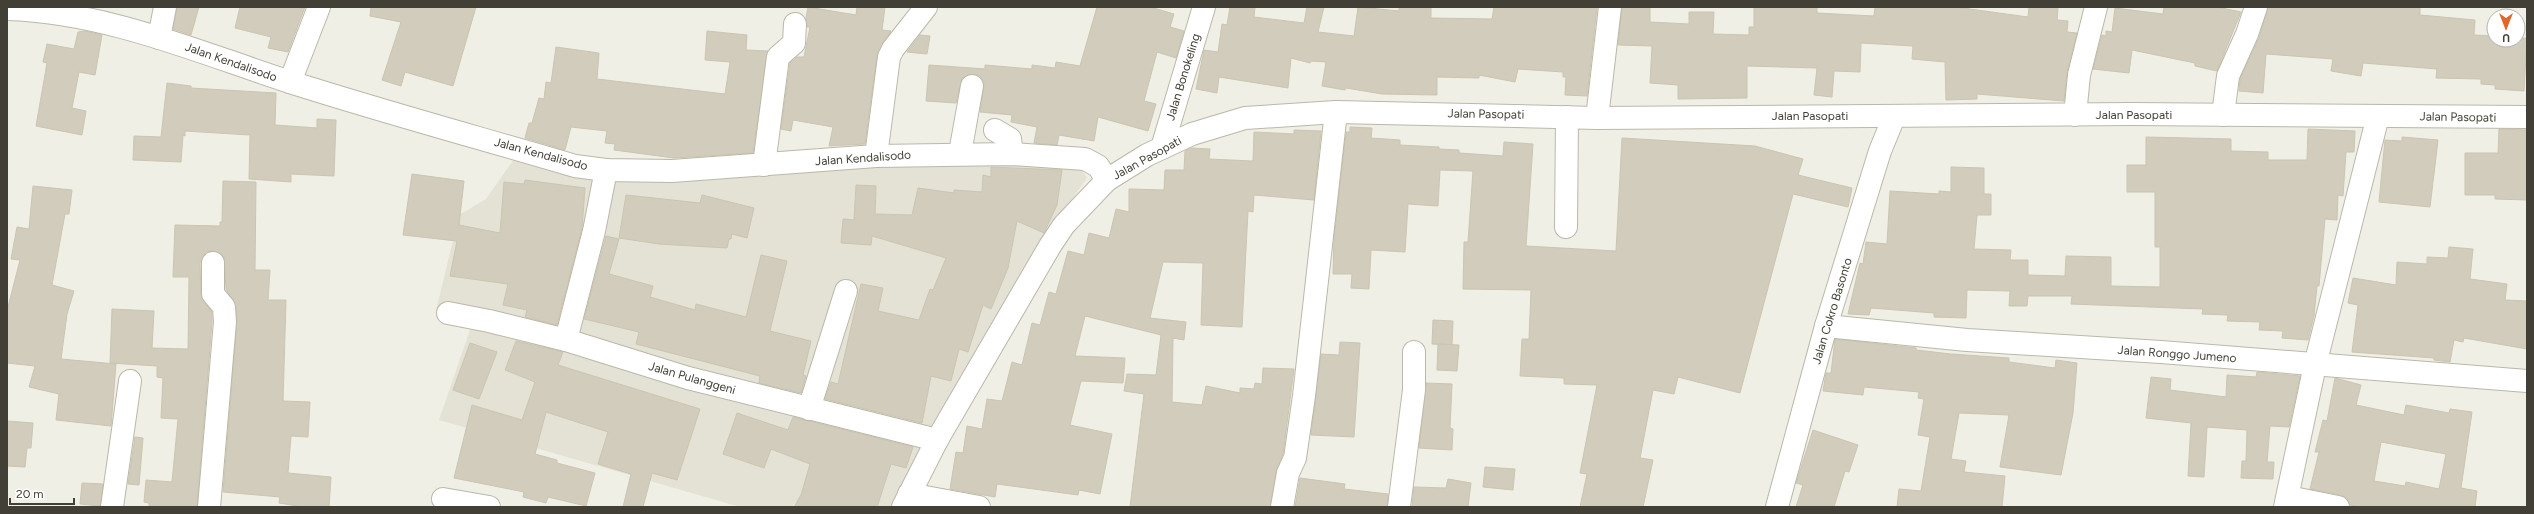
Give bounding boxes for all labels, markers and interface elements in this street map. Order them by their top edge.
north arrow [2486,8,2526,48]
text: U [2502,31,2510,44]
street label: Jalan Bonokeling [1163,32,1203,122]
street label: Jalan Kendalisodo [183,40,279,84]
street label: Jalan Pasopati [1448,106,1524,122]
street label: Jalan Pasopati [2096,108,2172,122]
street label: Jalan Pasopati [1772,109,1848,123]
street label: Jalan Pasopati [2420,109,2496,125]
street label: Jalan Pasopati [1110,133,1184,183]
street label: Jalan Kendalisodo [493,135,589,173]
street label: Jalan Kendalisodo [814,148,912,168]
street label: Jalan Cokro Basonto [1809,256,1855,366]
street label: Jalan Ronggo Jumeno [2117,343,2237,365]
street label: Jalan Pulanggeni [647,359,737,397]
scale bar [10,480,74,506]
text: 20 m [16,487,44,501]

